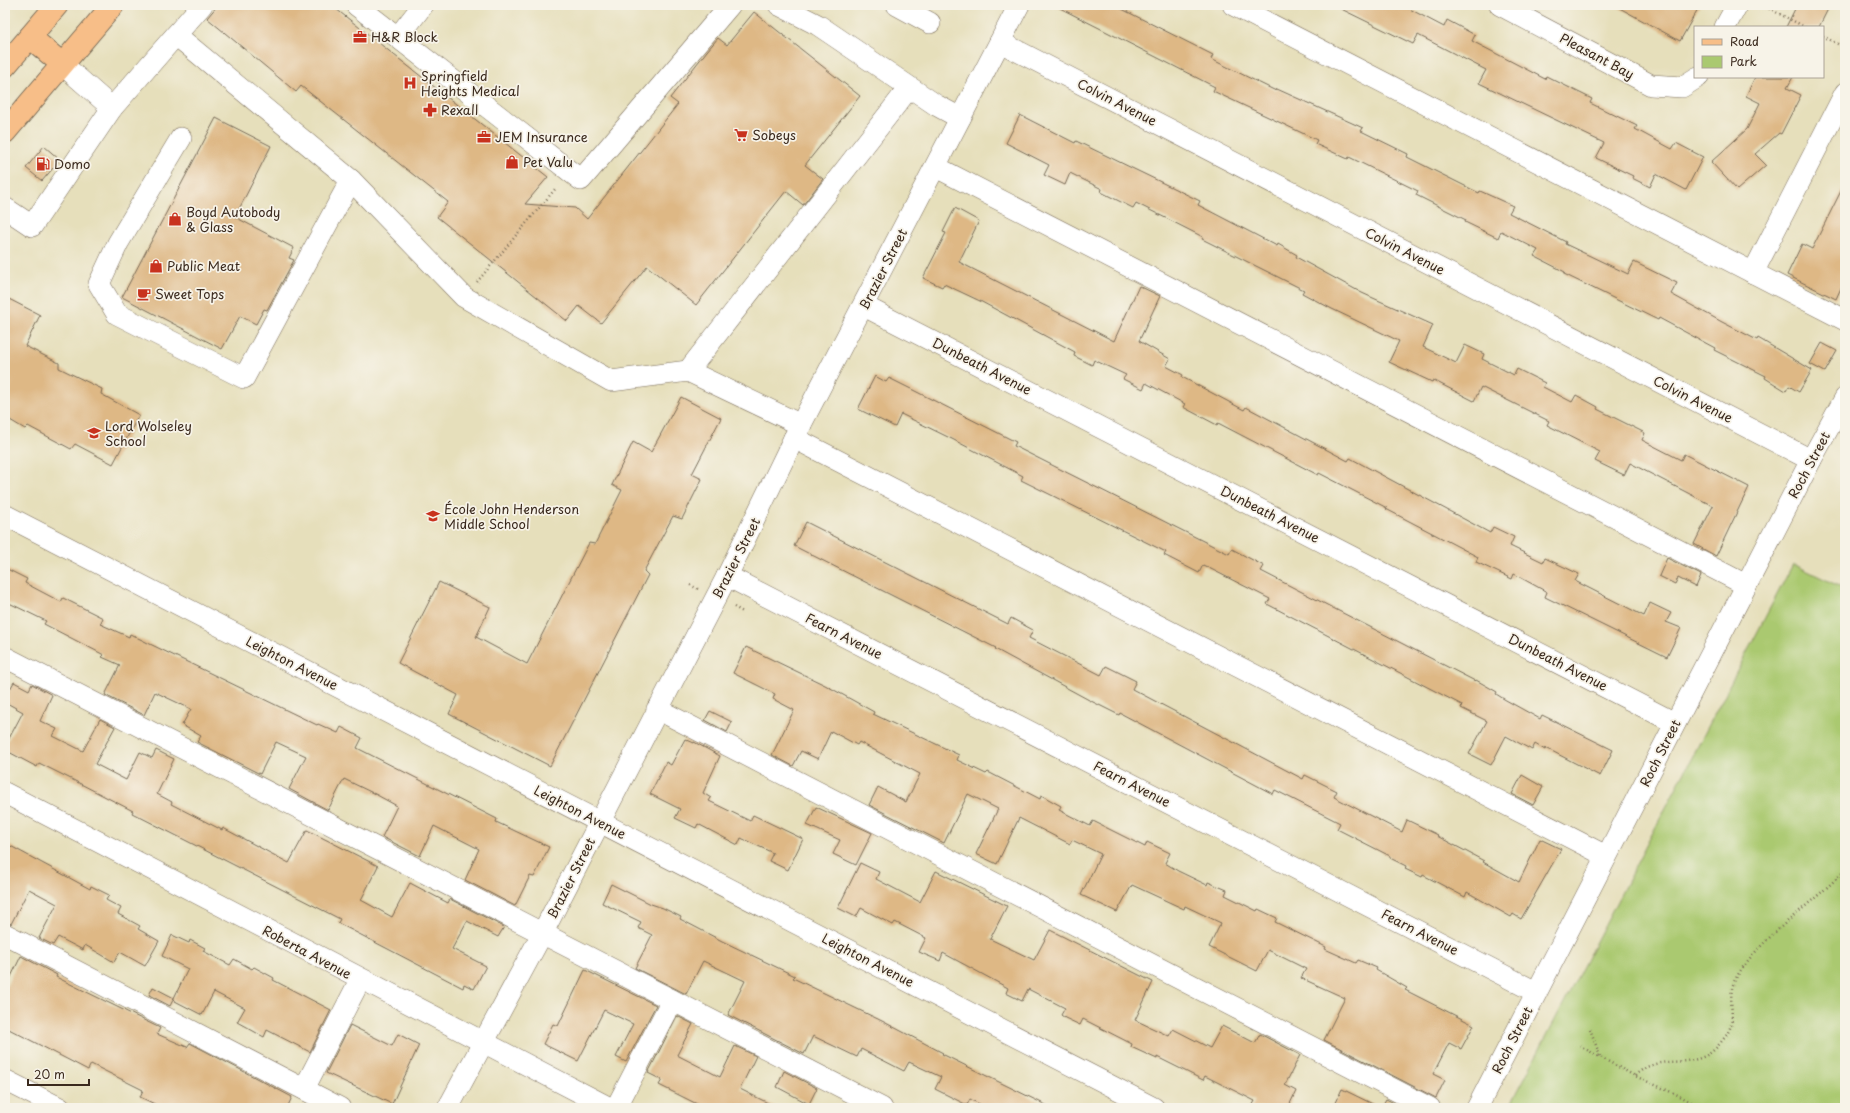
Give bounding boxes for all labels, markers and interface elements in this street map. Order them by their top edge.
legend [1694,26,1824,78]
place label: H&R Block [371,27,438,46]
street label: Pleasant Bay [1557,28,1638,83]
office icon: H&R Block [352,29,368,45]
text: Road [1730,32,1759,50]
text: Park [1730,52,1757,70]
place label: Springfield Heights Medical [421,66,520,100]
street label: Colvin Avenue [1074,73,1160,130]
hospital icon: Springfield Heights Medical [402,75,418,91]
place label: Rexall [441,100,478,119]
pharmacy icon: Rexall [422,102,438,118]
place label: Sobeys [752,125,796,144]
place label: JEM Insurance [495,127,588,146]
supermarket icon: Sobeys [733,127,749,143]
office icon: JEM Insurance [476,129,492,145]
place label: Pet Valu [523,152,573,171]
place label: Domo [54,154,90,173]
shop icon: Pet Valu [504,154,520,170]
fuel station icon: Domo [35,156,51,172]
place label: Boyd Autobody & Glass [186,202,280,236]
shop icon: Boyd Autobody & Glass [167,211,183,227]
street label: Colvin Avenue [1362,222,1448,279]
street label: Brazier Street [854,225,911,313]
place label: Public Meat [167,256,240,275]
shop icon: Public Meat [148,258,164,274]
place label: Sweet Tops [155,284,224,303]
cafe icon: Sweet Tops [136,286,152,302]
street label: Dunbeath Avenue [929,332,1035,399]
street label: Colvin Avenue [1650,370,1736,427]
place label: Lord Wolseley School [105,416,192,450]
school or university icon: Lord Wolseley School [86,425,102,441]
street label: Roch Street [1783,428,1834,501]
street label: Dunbeath Avenue [1217,480,1323,547]
place label: École John Henderson Middle School [444,499,579,533]
school or university icon: École John Henderson Middle School [425,508,441,524]
street label: Brazier Street [707,514,764,602]
street label: Fearn Avenue [802,608,886,663]
street label: Dunbeath Avenue [1505,628,1611,695]
street label: Leighton Avenue [243,631,342,694]
street label: Roch Street [1635,716,1685,790]
street label: Fearn Avenue [1090,756,1174,811]
street label: Leighton Avenue [531,780,630,843]
street label: Brazier Street [542,834,599,922]
street label: Fearn Avenue [1378,904,1462,959]
street label: Roberta Avenue [259,920,355,983]
street label: Leighton Avenue [819,928,918,991]
street label: Roch Street [1487,1003,1537,1077]
scale bar [28,1061,89,1087]
text: 20 m [34,1065,65,1083]

